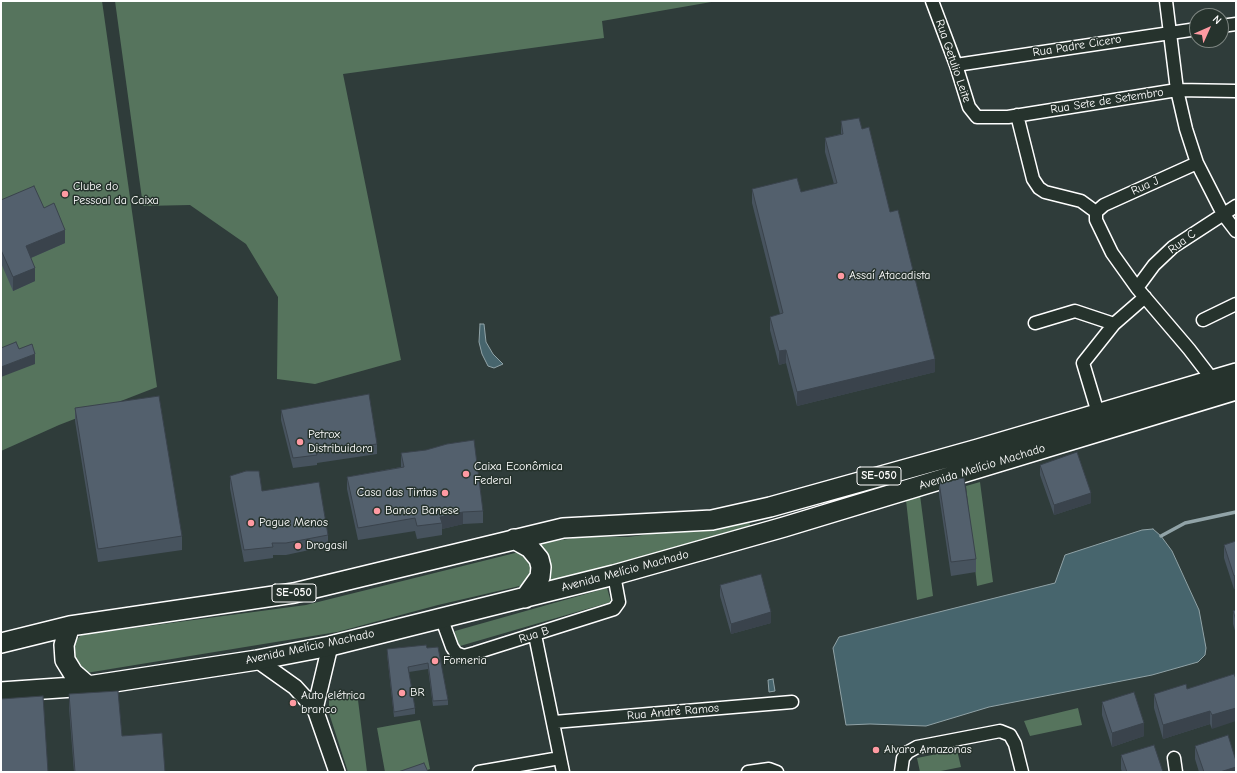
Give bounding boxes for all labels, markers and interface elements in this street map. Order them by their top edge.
north arrow [1189,8,1229,48]
text: N [1210,13,1224,27]
street label: Rua Getulio Leite [932,18,974,104]
street label: Rua Padre Cicero [1032,32,1122,60]
street label: Rua Sete de Setembro [1049,85,1165,117]
street label: Rua J [1129,174,1161,198]
place label: Clube do Pessoal da Caixa [73,180,159,208]
marker: Clube do Pessoal da Caixa [60,189,70,199]
street label: Rua C [1165,227,1199,257]
place label: Assaí Atacadista [849,269,930,283]
marker: Assaí Atacadista [836,271,846,281]
place label: Petrox Distribuidora [308,428,373,456]
marker: Petrox Distribuidora [295,437,305,447]
street label: Avenida Melício Machado [917,441,1047,493]
place label: Caixa Econômica Federal [474,460,563,488]
road number: SE-050 [857,467,901,485]
marker: Caixa Econômica Federal [461,469,471,479]
place label: Casa das Tintas [357,486,437,500]
marker: Casa das Tintas [440,488,450,498]
place label: Banco Banese [385,504,459,518]
marker: Banco Banese [372,506,382,516]
place label: Pague Menos [259,516,328,530]
marker: Pague Menos [246,518,256,528]
place label: Drogasil [306,539,347,553]
marker: Drogasil [293,541,303,551]
street label: Avenida Melício Machado [560,547,690,595]
road number: SE-050 [272,584,316,602]
street label: Rua B [517,623,551,647]
street label: Avenida Melício Machado [244,626,376,668]
place label: Forneria [443,654,487,668]
marker: Forneria [430,656,440,666]
place label: BR [410,686,425,700]
marker: BR [397,688,407,698]
place label: Auto elétrica branco [301,689,365,717]
marker: Auto elétrica branco [288,698,298,708]
street label: Rua André Ramos [626,701,720,723]
place label: Alvaro Amazonas [884,743,972,757]
marker: Alvaro Amazonas [871,745,881,755]

